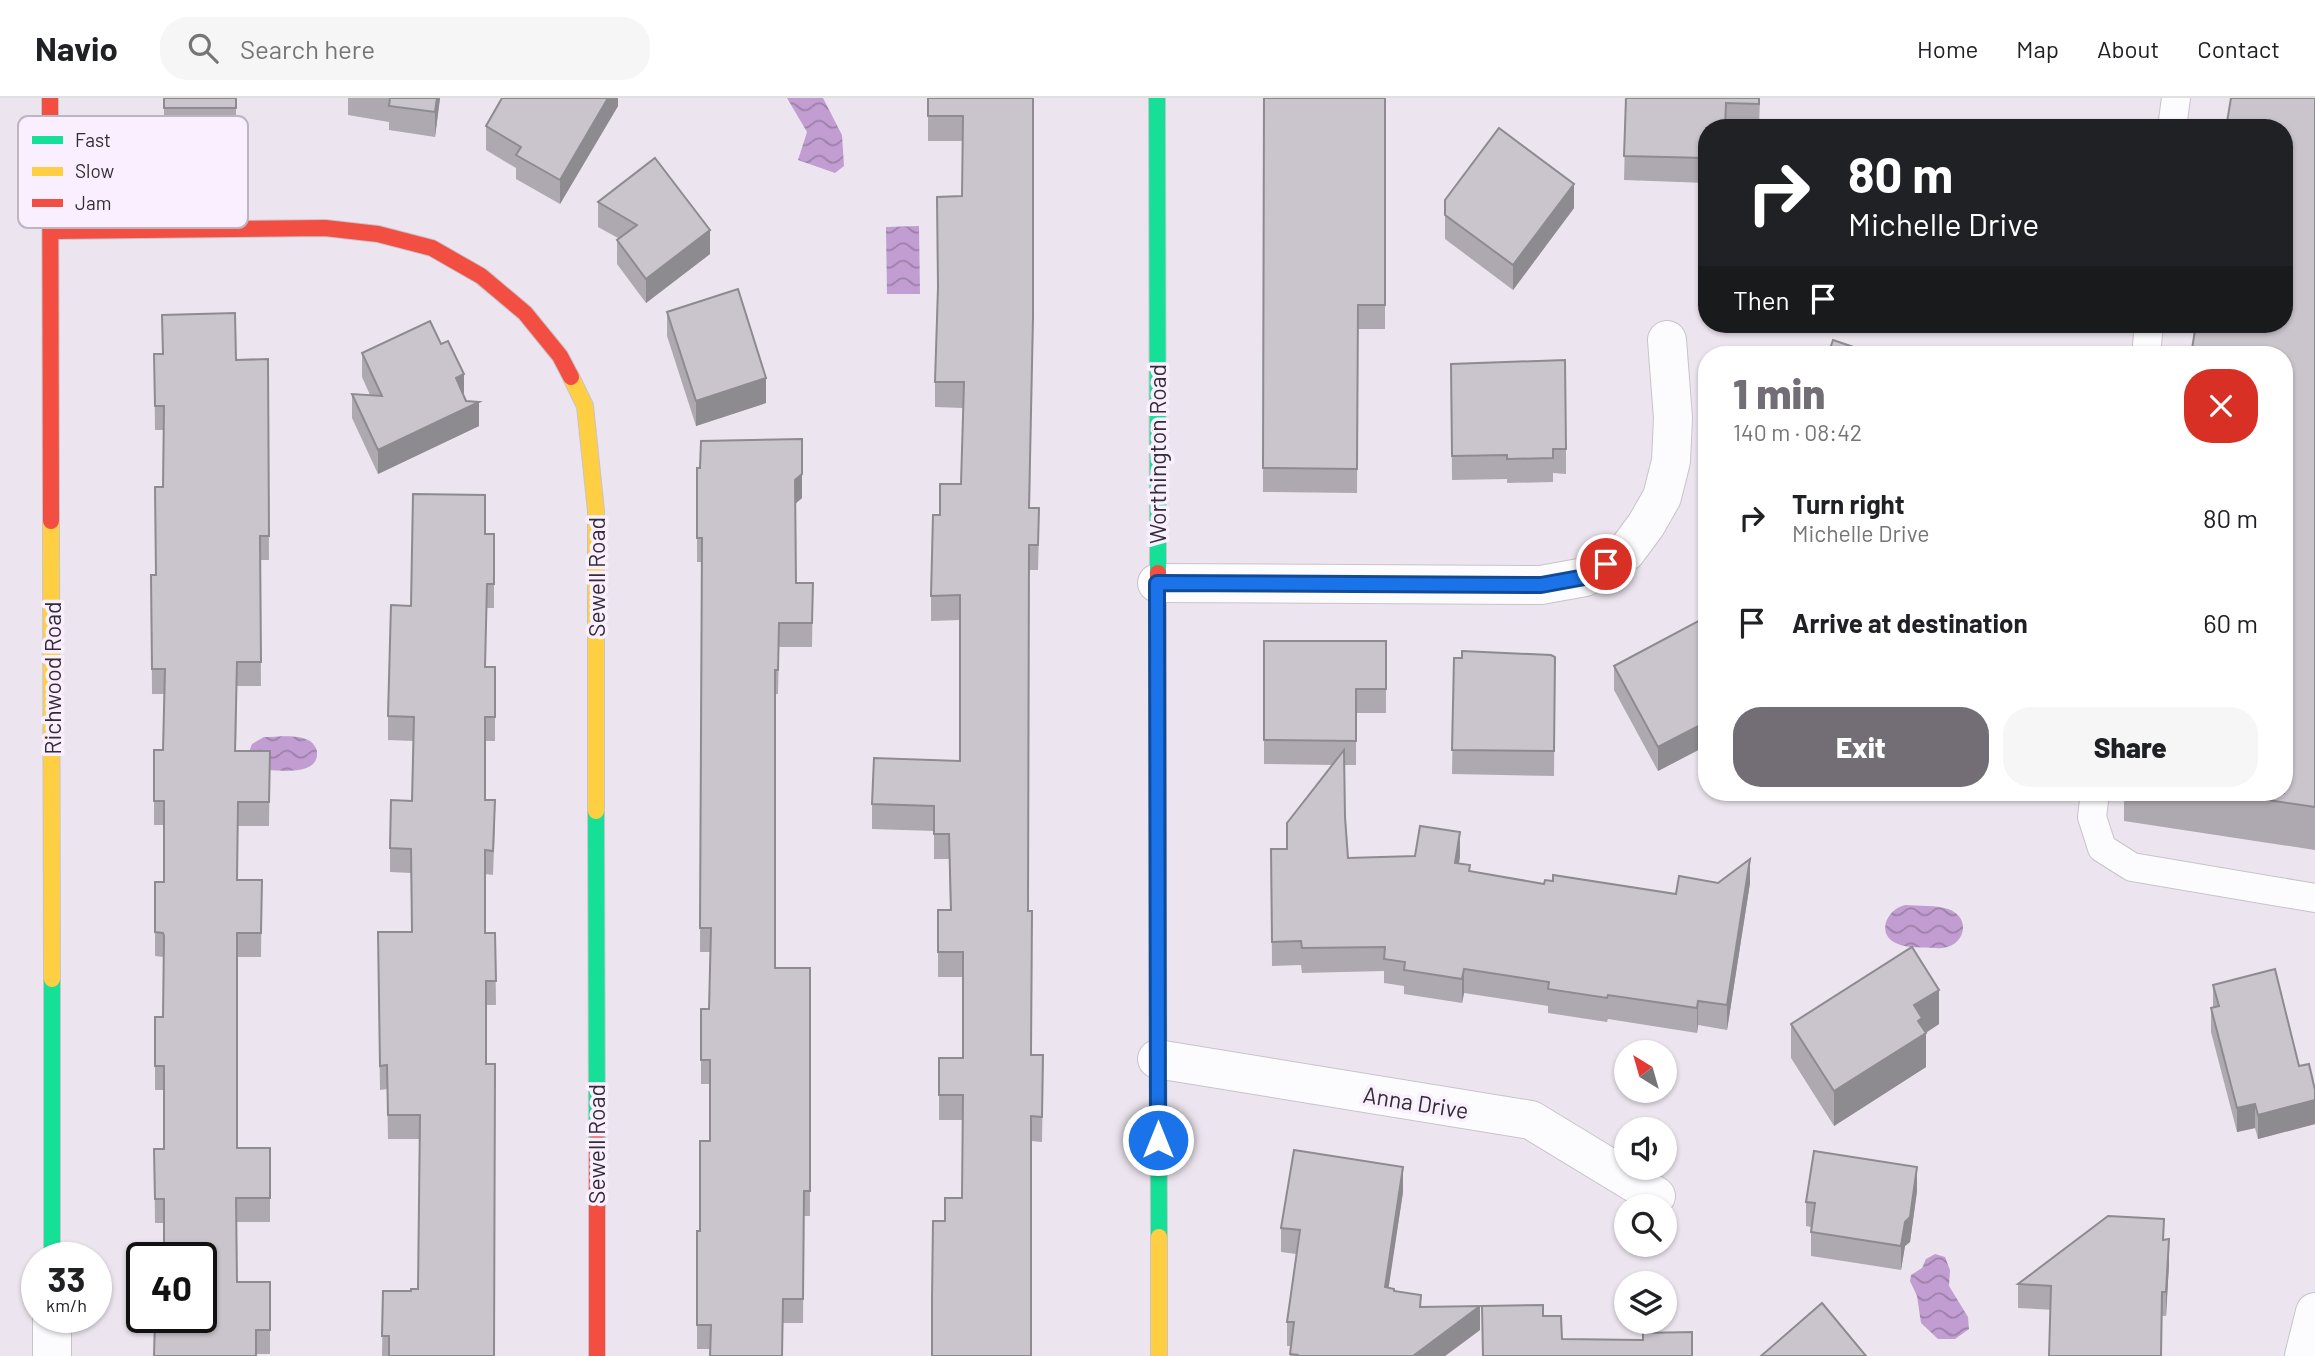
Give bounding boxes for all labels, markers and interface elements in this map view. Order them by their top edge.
search box [160,17,650,80]
text: Navio [35,28,118,68]
icon: search [184,29,222,67]
text: Search here [240,33,375,64]
text: Home [1917,34,1978,63]
text: Map [2016,34,2059,63]
text: About [2097,34,2159,63]
text: Contact [2197,34,2280,63]
legend [18,116,248,228]
text: Fast [75,128,111,151]
text: 80 m [1848,144,1953,203]
icon: right [1733,147,1824,238]
text: Slow [75,159,114,182]
text: Jam [75,191,111,214]
text: Michelle Drive [1848,204,2039,242]
icon: arrive [1804,280,1842,318]
text: Then [1733,284,1790,315]
street label: Worthington Road [1143,364,1171,544]
text: 1 min [1733,367,1825,417]
button: close [2184,369,2258,443]
text: 140 m · 08:42 [1733,418,1862,446]
text: Turn right [1792,488,1905,519]
icon: right [1733,499,1771,537]
text: 80 m [2203,502,2258,533]
street label: Sewell Road [582,517,610,637]
text: Michelle Drive [1792,519,1929,547]
pin [1576,534,1636,594]
icon: arrive [1587,545,1625,583]
street label: Richwood Road [38,601,66,755]
icon: arrive [1733,604,1771,642]
text: Arrive at destination [1792,607,2028,638]
text: 60 m [2203,607,2258,638]
button: Exit [1733,707,1989,787]
button: Share [2003,707,2258,787]
north arrow [1614,1040,1676,1102]
map controls [1614,1040,1677,1334]
street label: Anna Drive [1361,1080,1471,1124]
street label: Sewell Road [582,1084,610,1204]
position arrow [1121,1103,1195,1177]
button: sound [1614,1117,1677,1180]
button: search [1614,1194,1677,1257]
speed limit sign: 40 [126,1242,217,1333]
text: 33 [48,1257,85,1299]
button: layers [1614,1271,1677,1334]
text: km/h [46,1294,87,1316]

